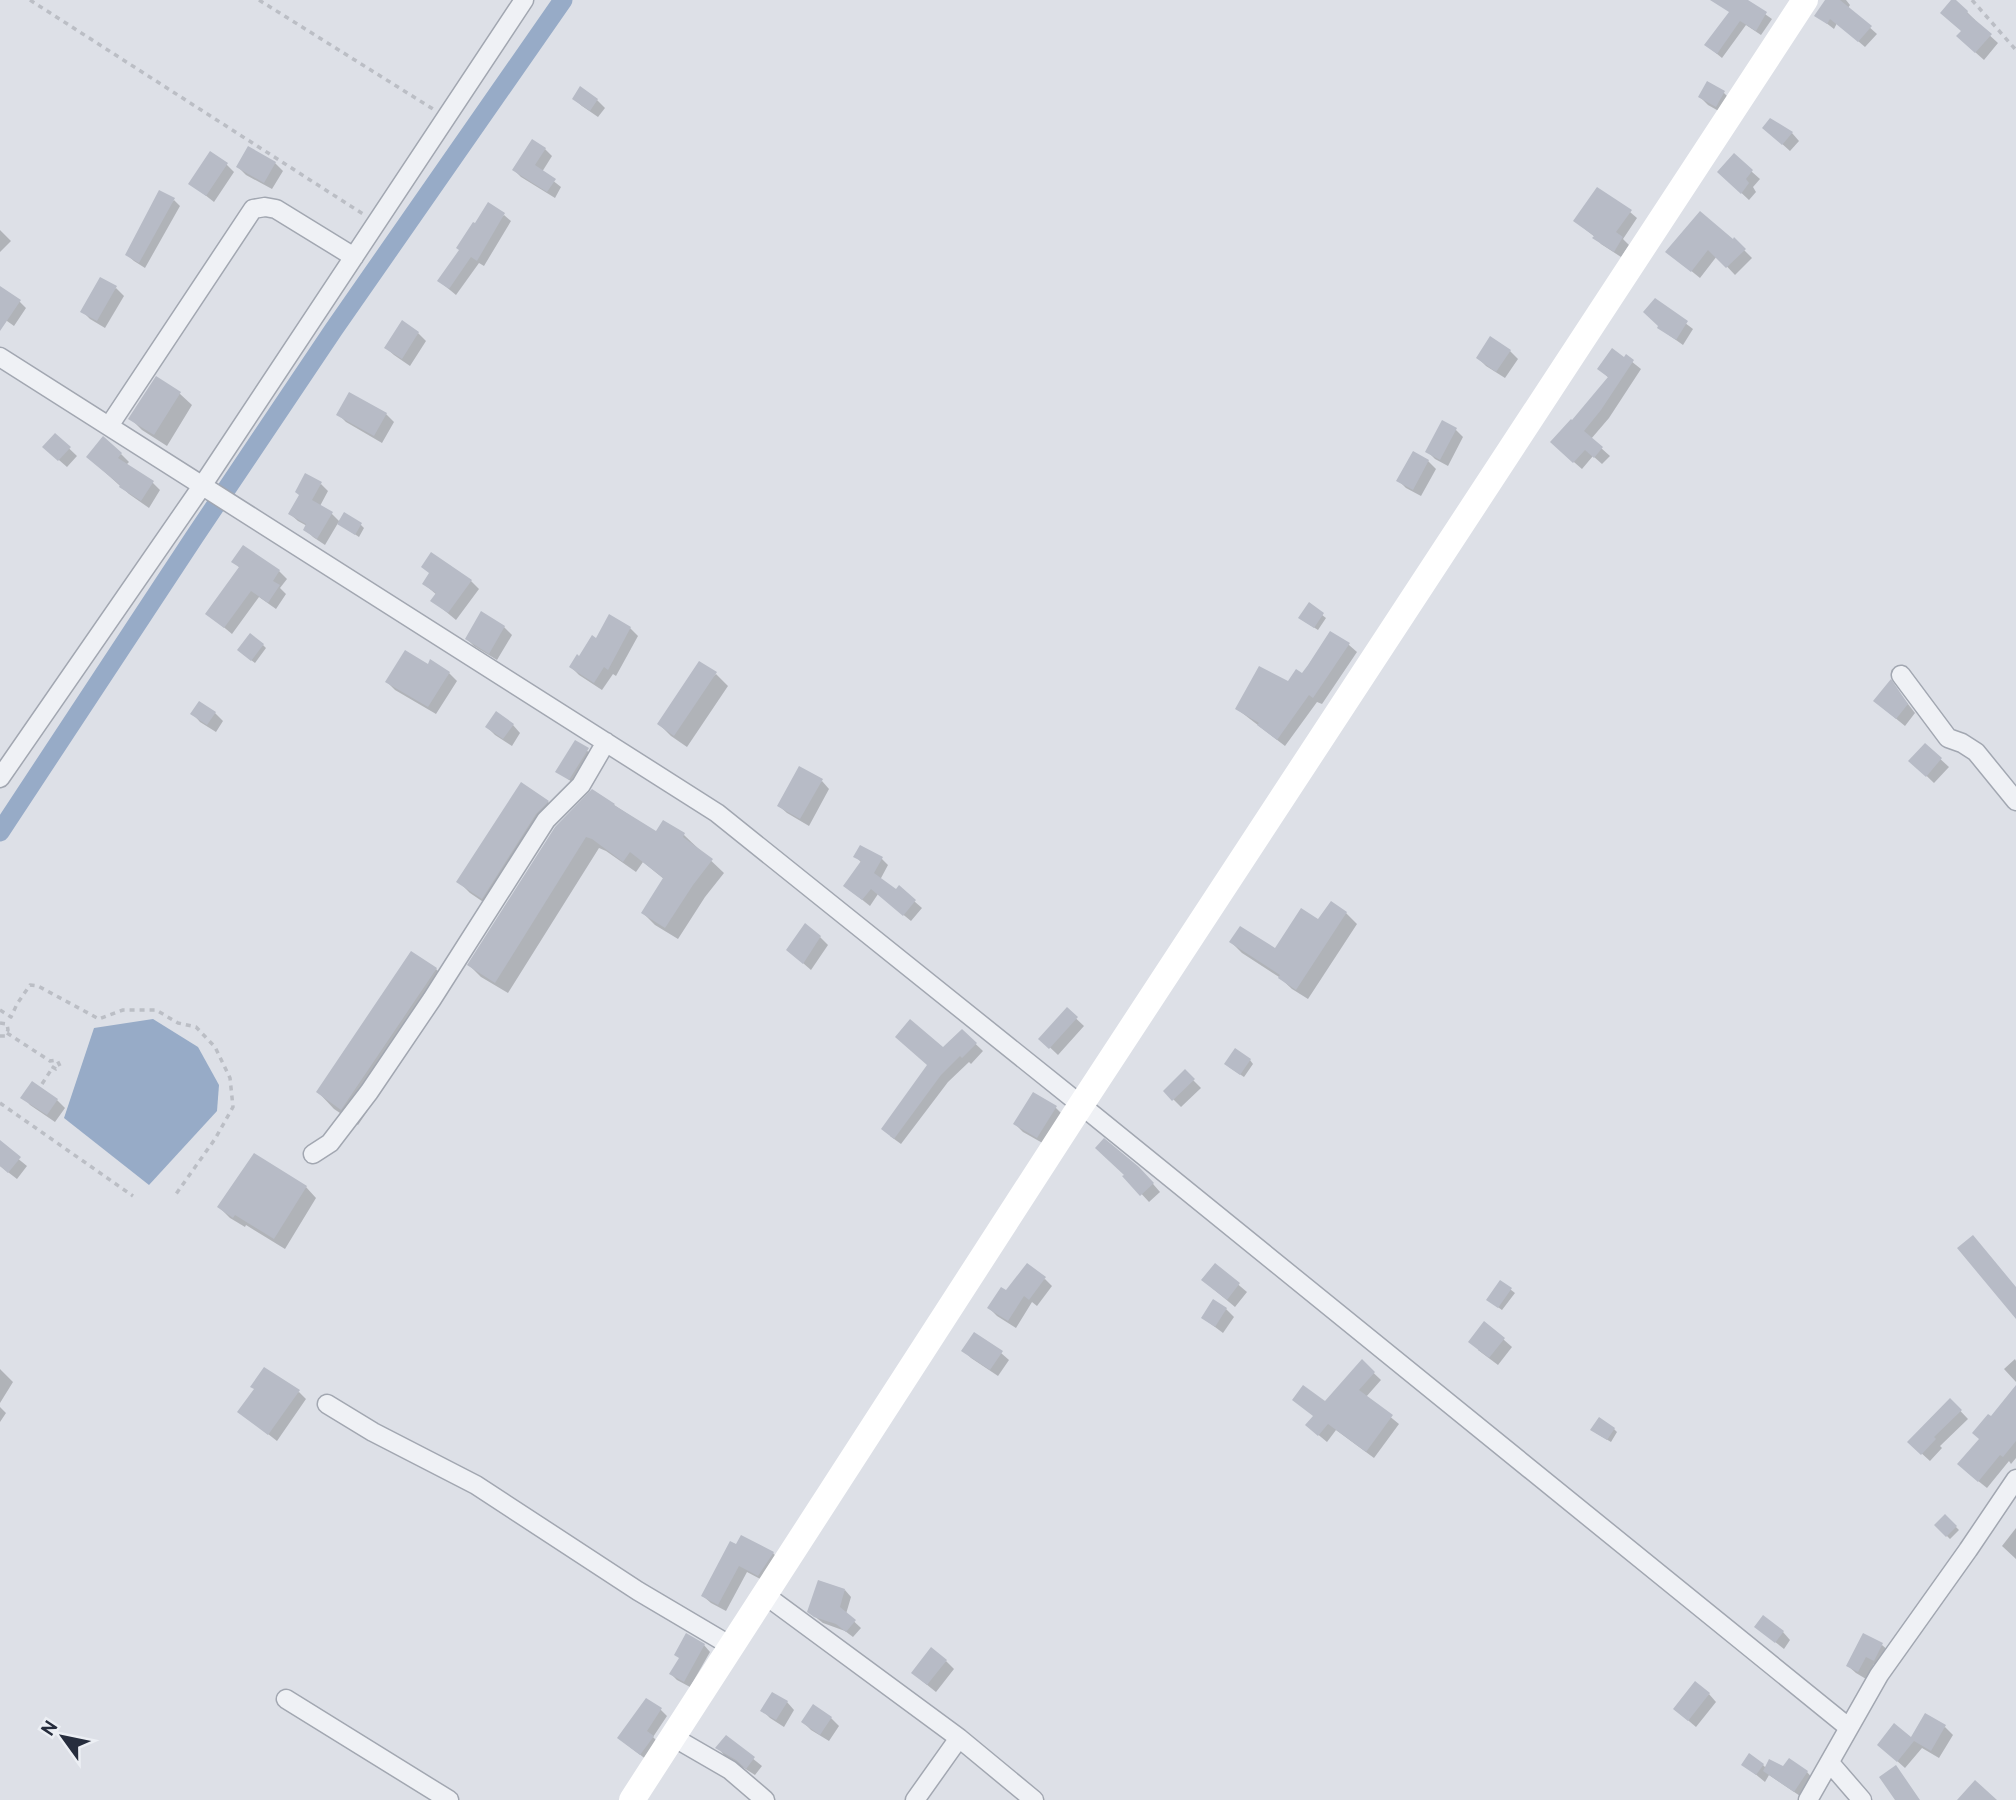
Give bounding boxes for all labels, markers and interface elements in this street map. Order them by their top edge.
north arrow [28,1702,98,1772]
text: N [37,1717,64,1741]

